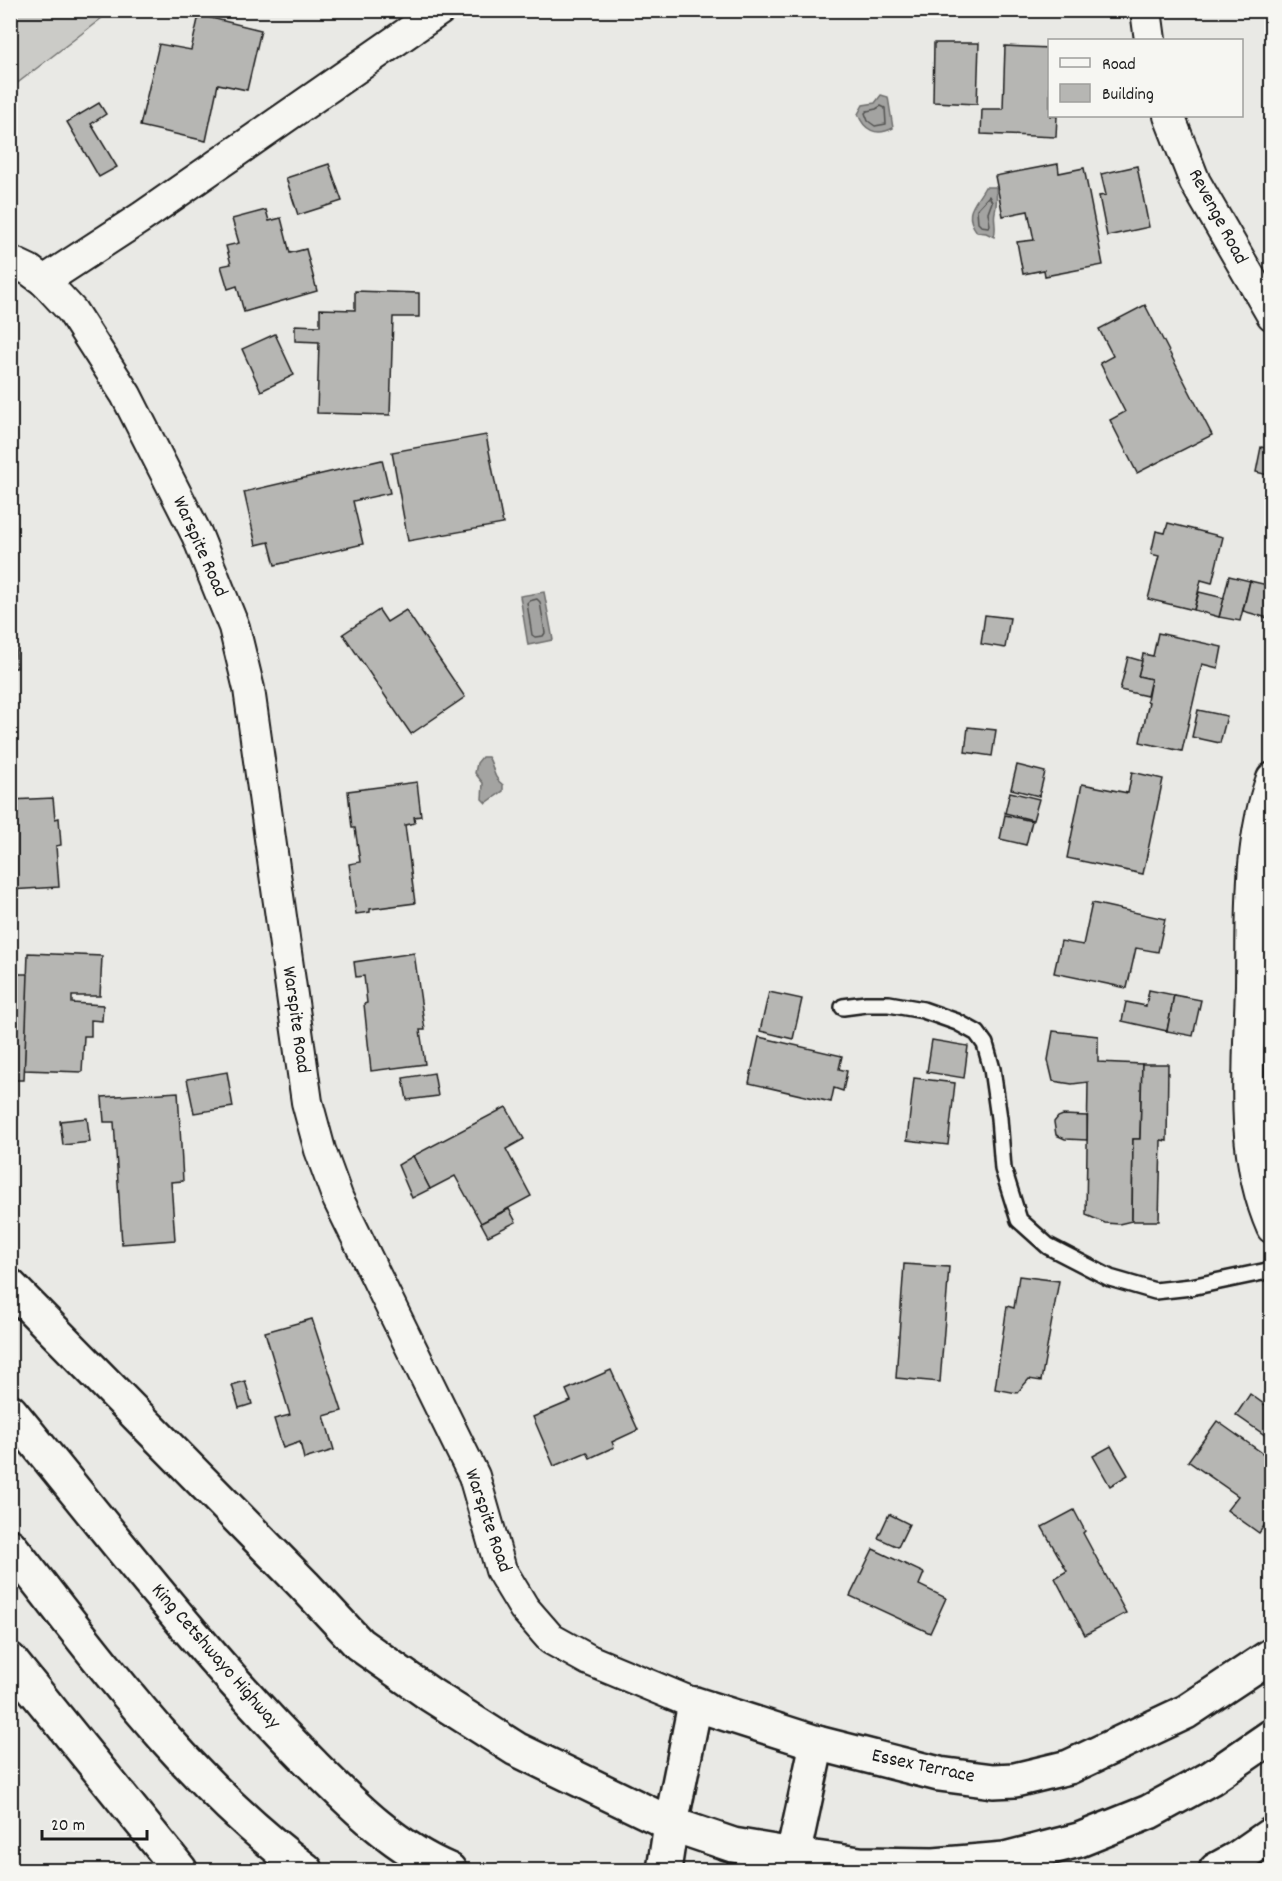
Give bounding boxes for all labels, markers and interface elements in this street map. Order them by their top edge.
legend [1048,39,1243,117]
text: Road [1102,53,1136,78]
text: Building [1102,83,1154,108]
street label: Revenge Road [1180,164,1254,270]
street label: Warspite Road [164,492,234,602]
street label: Warspite Road [274,965,316,1075]
street label: Warspite Road [456,1466,518,1576]
street label: King Cetshwayo Highway [144,1578,287,1737]
street label: Essex Terrace [869,1742,977,1792]
scale bar [42,1803,147,1841]
text: 20 m [51,1814,85,1839]

